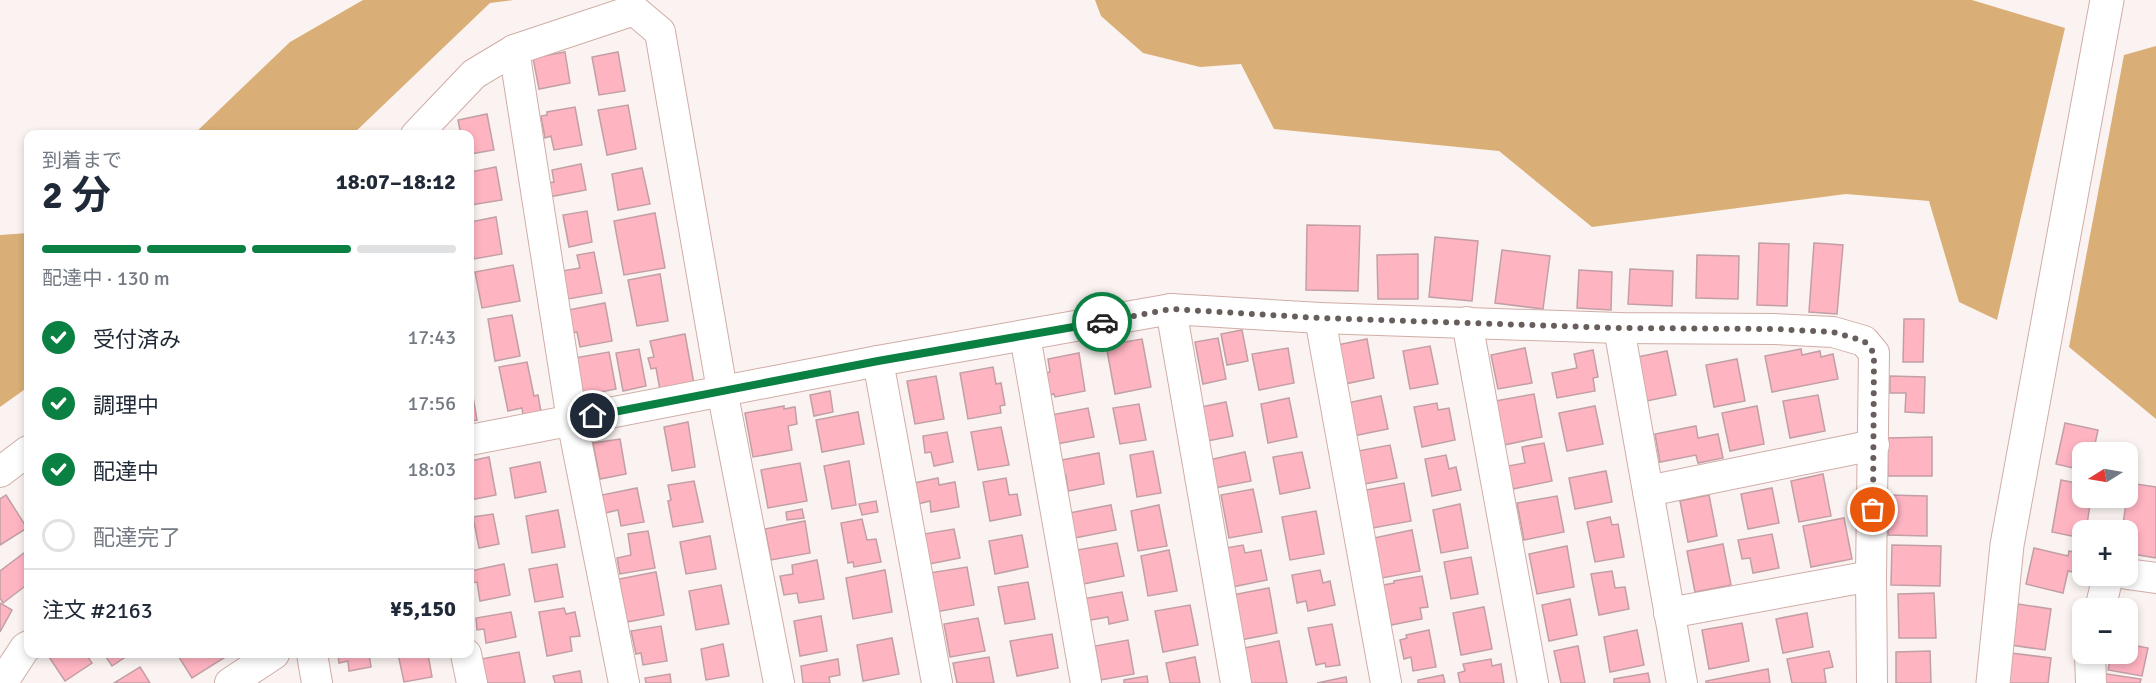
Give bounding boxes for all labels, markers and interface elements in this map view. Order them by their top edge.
text: 到着まで [42,148,122,173]
text: 18:07–18:12 [336,168,456,195]
text: 2 分 [42,171,111,219]
text: 配達中 · 130 m [42,266,170,291]
courier [1072,292,1132,352]
icon: car [1086,306,1119,339]
icon: check [42,321,75,354]
text: 17:43 [407,325,456,350]
text: 受付済み [93,326,181,353]
icon: check [42,387,75,420]
pin [567,390,618,441]
text: 17:56 [407,391,456,416]
text: 調理中 [93,392,159,419]
icon: home [576,399,609,432]
north arrow [2072,442,2138,508]
map controls [2072,442,2138,664]
icon: check [42,453,75,486]
text: 18:03 [407,457,456,482]
text: 配達中 [93,458,159,485]
pin [1847,484,1898,535]
icon: bag [1856,493,1889,526]
button: + [2072,520,2138,586]
text: 配達完了 [93,524,181,551]
text: ¥5,150 [390,595,456,622]
text: 注文 #2163 [42,597,153,624]
button: − [2072,598,2138,664]

